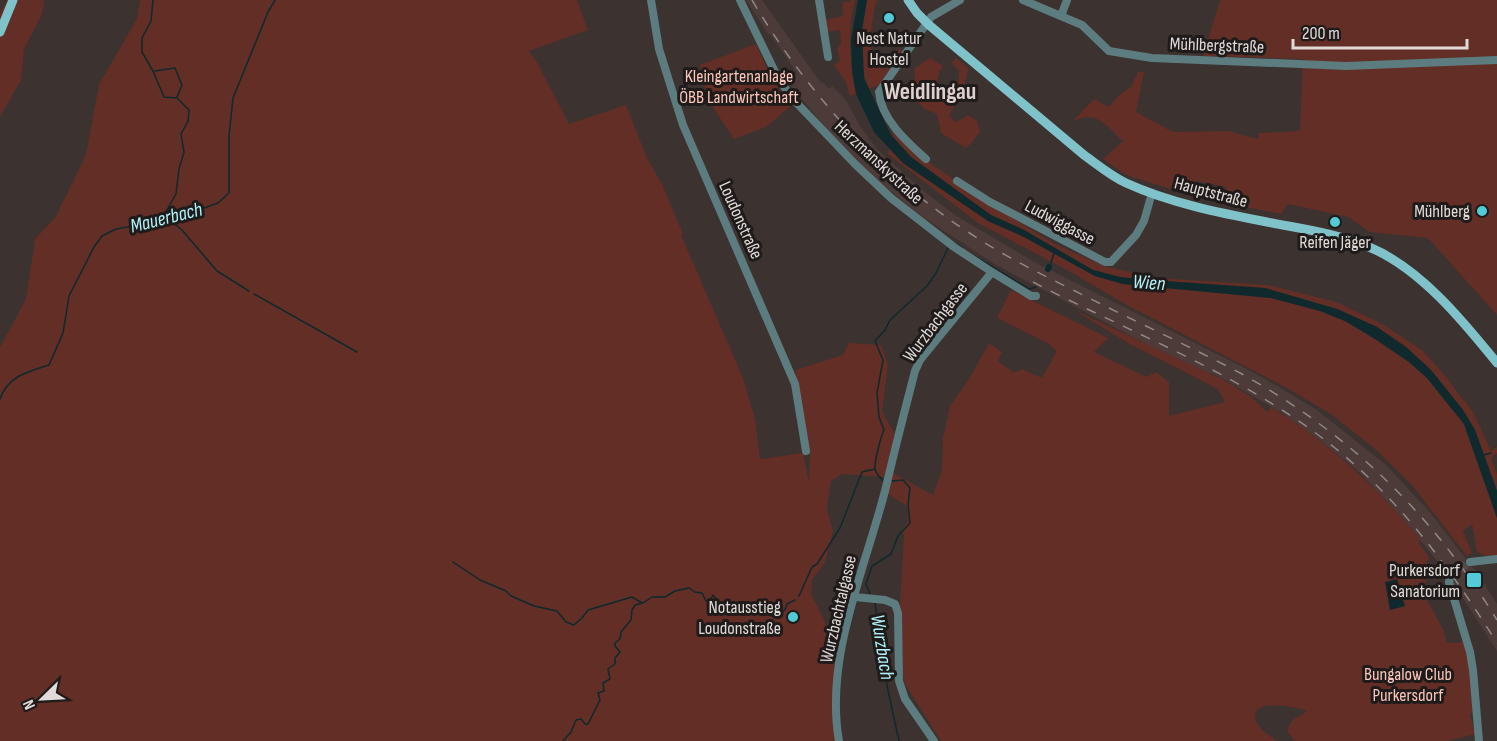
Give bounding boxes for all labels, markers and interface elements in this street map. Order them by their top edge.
marker: Nest Natur Hostel [882,11,896,25]
scale bar [1293,12,1467,50]
text: 200 m [1302,23,1340,44]
place label: Nest Natur Hostel [856,28,922,70]
street label: Mühlbergstraße [1169,33,1265,58]
park label: Kleingartenanlage ÖBB Landwirtschaft [679,66,799,108]
district label: Weidlingau [884,77,976,106]
street label: Herzmanskystraße [830,116,927,209]
street label: Hauptstraße [1172,173,1250,212]
street label: Loudonstraße [714,178,767,262]
street label: Ludwiggasse [1021,195,1098,250]
water label: Mauerbach [128,197,205,239]
place label: Mühlberg [1414,201,1470,222]
marker: Mühlberg [1475,204,1489,218]
marker: Reifen Jäger [1328,215,1342,229]
place label: Reifen Jäger [1299,232,1371,253]
water label: Wien [1132,270,1166,296]
street label: Wurzbachgasse [899,279,972,366]
street label: Wurzbachtalgasse [816,553,861,665]
place label: Purkersdorf Sanatorium [1389,560,1461,602]
marker: Purkersdorf Sanatorium [1465,571,1483,589]
place label: Notausstieg Loudonstraße [698,597,781,639]
marker: Notausstieg Loudonstraße [786,610,800,624]
water label: Wurzbach [865,613,899,682]
park label: Bungalow Club Purkersdorf [1364,664,1452,706]
north arrow [12,669,72,729]
text: N [19,697,40,712]

